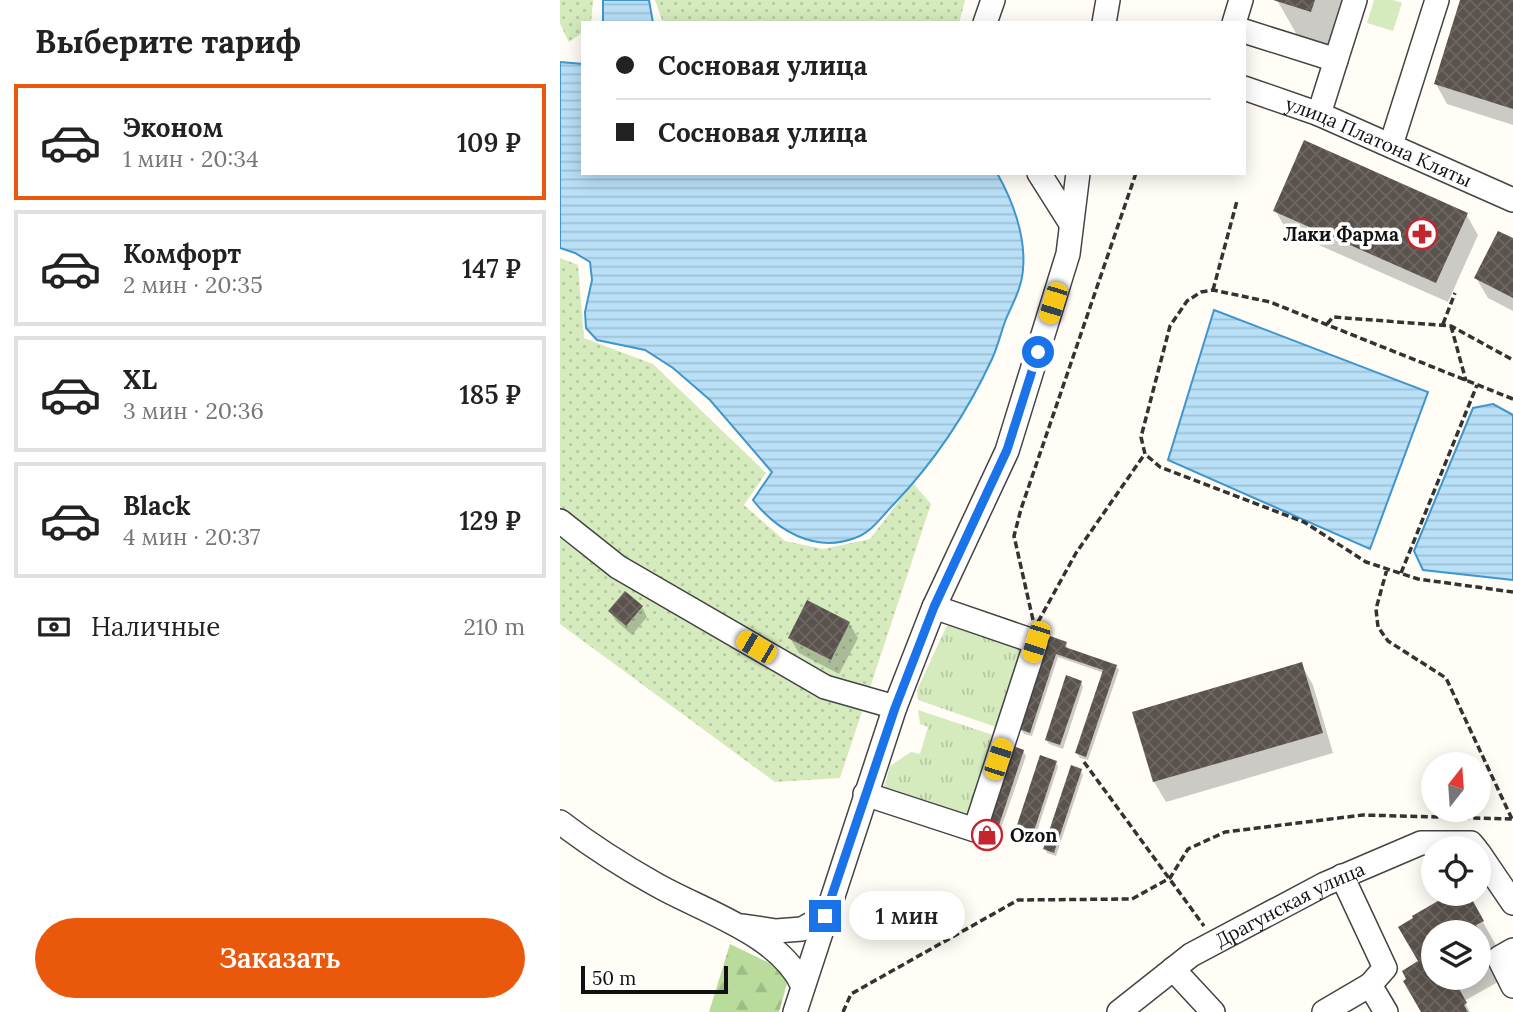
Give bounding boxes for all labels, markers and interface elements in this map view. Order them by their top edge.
text: Выберите тариф [35,21,301,62]
text: Сосновая улица [658,49,867,82]
street label: улица Платона Кляты [1282,91,1475,192]
icon: car [39,111,102,174]
text: Эконом [123,111,223,144]
text: Сосновая улица [658,116,867,149]
text: 109 ₽ [457,126,521,159]
text: 1 мин · 20:34 [123,144,259,173]
pharmacy icon: Лаки Фарма [1405,217,1439,251]
place label: Лаки Фарма [1283,222,1399,246]
icon: car [39,237,102,300]
text: Комфорт [123,237,241,270]
text: 147 ₽ [462,252,521,285]
text: 2 мин · 20:35 [123,270,263,299]
car [1037,280,1070,326]
route start [1022,336,1054,368]
icon: car [39,363,102,426]
text: XL [123,363,157,396]
text: 185 ₽ [459,378,521,411]
text: 3 мин · 20:36 [123,396,264,425]
icon: car [39,489,102,552]
text: Black [123,489,191,522]
text: 129 ₽ [459,504,521,537]
text: 4 мин · 20:37 [123,522,260,551]
icon: cash [35,608,73,646]
text: Наличные [91,610,220,643]
text: 210 m [463,612,525,641]
car [1020,619,1053,665]
car [733,627,780,667]
car [982,736,1015,782]
north arrow [1421,752,1491,822]
map controls [1421,752,1491,990]
shop icon: Ozon [970,818,1004,852]
place label: Ozon [1010,823,1057,847]
button: locate [1421,836,1491,906]
street label: Драгунская улица [1211,856,1368,952]
callout: 1 мин [850,892,965,940]
route end [809,900,841,932]
text: 1 мин [876,901,938,930]
button: Заказать [35,918,525,998]
button: layers [1421,920,1491,990]
scale bar [581,963,728,995]
text: 50 m [592,966,636,990]

